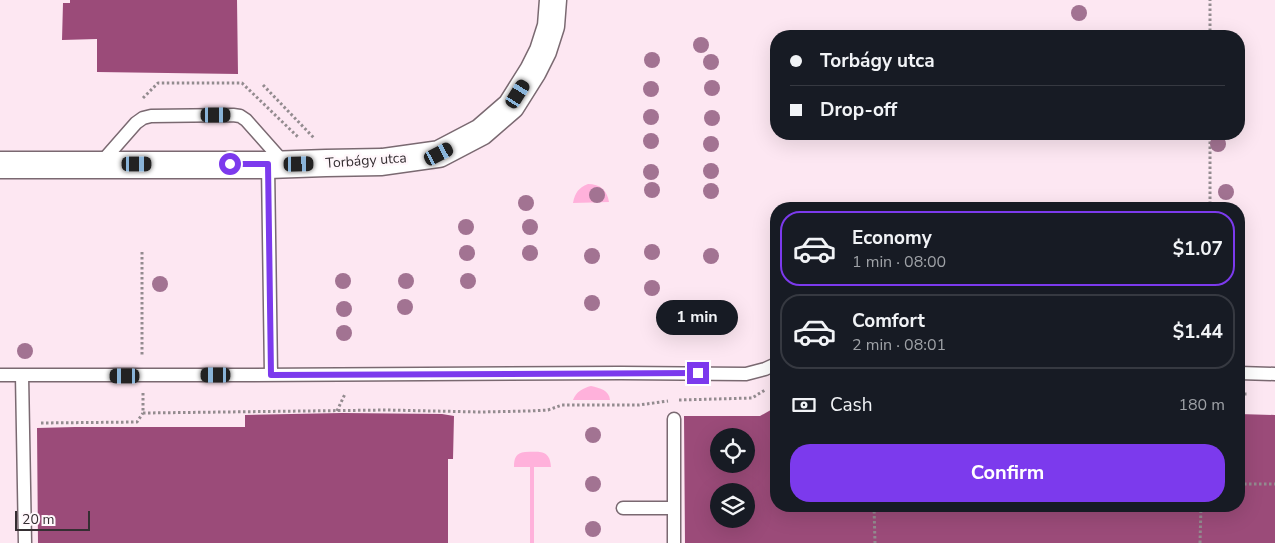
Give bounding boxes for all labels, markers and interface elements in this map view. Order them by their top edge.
text: Torbágy utca [820,48,935,74]
car [503,77,532,111]
text: Drop-off [820,97,897,123]
car [201,108,231,123]
car [422,141,455,167]
street label: Torbágy utca [325,148,407,173]
route start [219,153,241,175]
car [283,156,314,172]
car [122,157,152,172]
text: Economy [852,225,932,251]
icon: car [792,226,837,271]
text: $1.07 [1173,236,1223,262]
text: 1 min · 08:00 [852,251,946,273]
callout: 1 min [657,300,739,336]
text: 1 min [676,306,718,328]
text: Comfort [852,308,925,334]
icon: car [792,309,837,354]
text: $1.44 [1173,319,1223,345]
text: 2 min · 08:01 [852,334,946,356]
route end [687,362,709,384]
car [201,368,231,383]
car [110,369,140,384]
icon: cash [790,391,818,419]
text: Cash [830,392,872,418]
text: 180 m [1178,394,1225,416]
map controls [710,428,755,528]
button: locate [710,428,755,473]
button: Confirm [790,444,1225,502]
button: layers [710,483,755,528]
scale bar [15,508,90,531]
text: 20 m [22,510,54,529]

